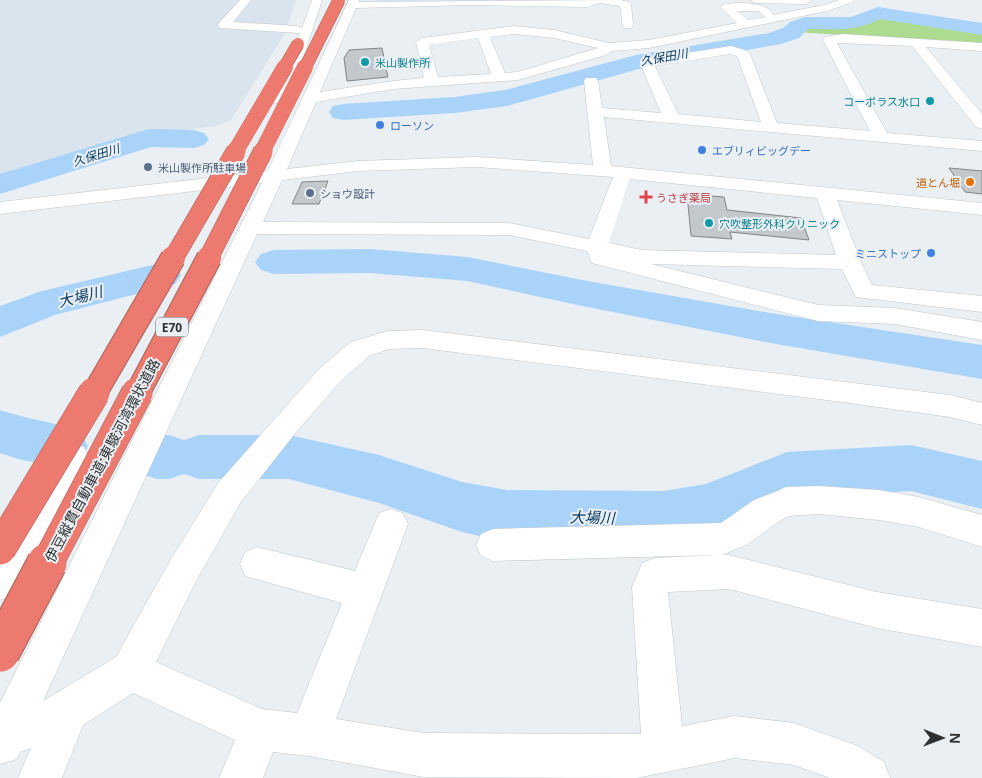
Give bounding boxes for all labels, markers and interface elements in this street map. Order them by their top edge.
water label: 久保田川 [639,44,691,70]
place label: 米山製作所 [375,55,431,70]
marker: 米山製作所 [359,56,371,68]
place label: コーポラス水口 [843,94,920,109]
marker: コーポラス水口 [924,95,936,107]
place label: ローソン [390,118,434,133]
marker: ローソン [374,119,386,131]
water label: 久保田川 [71,139,123,170]
place label: エブリィビッグデー [712,143,811,158]
marker: エブリィビッグデー [696,144,708,156]
place label: 米山製作所駐車場 [158,160,246,175]
marker: 米山製作所駐車場 [142,161,154,173]
place label: 道とん堀 [916,175,960,190]
marker: 道とん堀 [964,176,976,188]
place label: ショウ設計 [320,186,375,201]
marker: ショウ設計 [304,187,316,199]
place label: うさぎ薬局 [656,190,711,205]
marker: うさぎ薬局 [640,191,652,203]
place label: 穴吹整形外科クリニック [719,216,840,231]
marker: 穴吹整形外科クリニック [703,217,715,229]
place label: ミニストップ [855,246,921,261]
marker: ミニストップ [925,247,937,259]
water label: 大場川 [56,280,106,311]
road number: E70 [156,318,188,337]
street label: 伊豆縦貫自動車道;東駿河湾環状道路 [40,355,164,565]
water label: 大場川 [569,507,617,527]
north arrow [917,713,967,763]
text: N [946,732,965,744]

